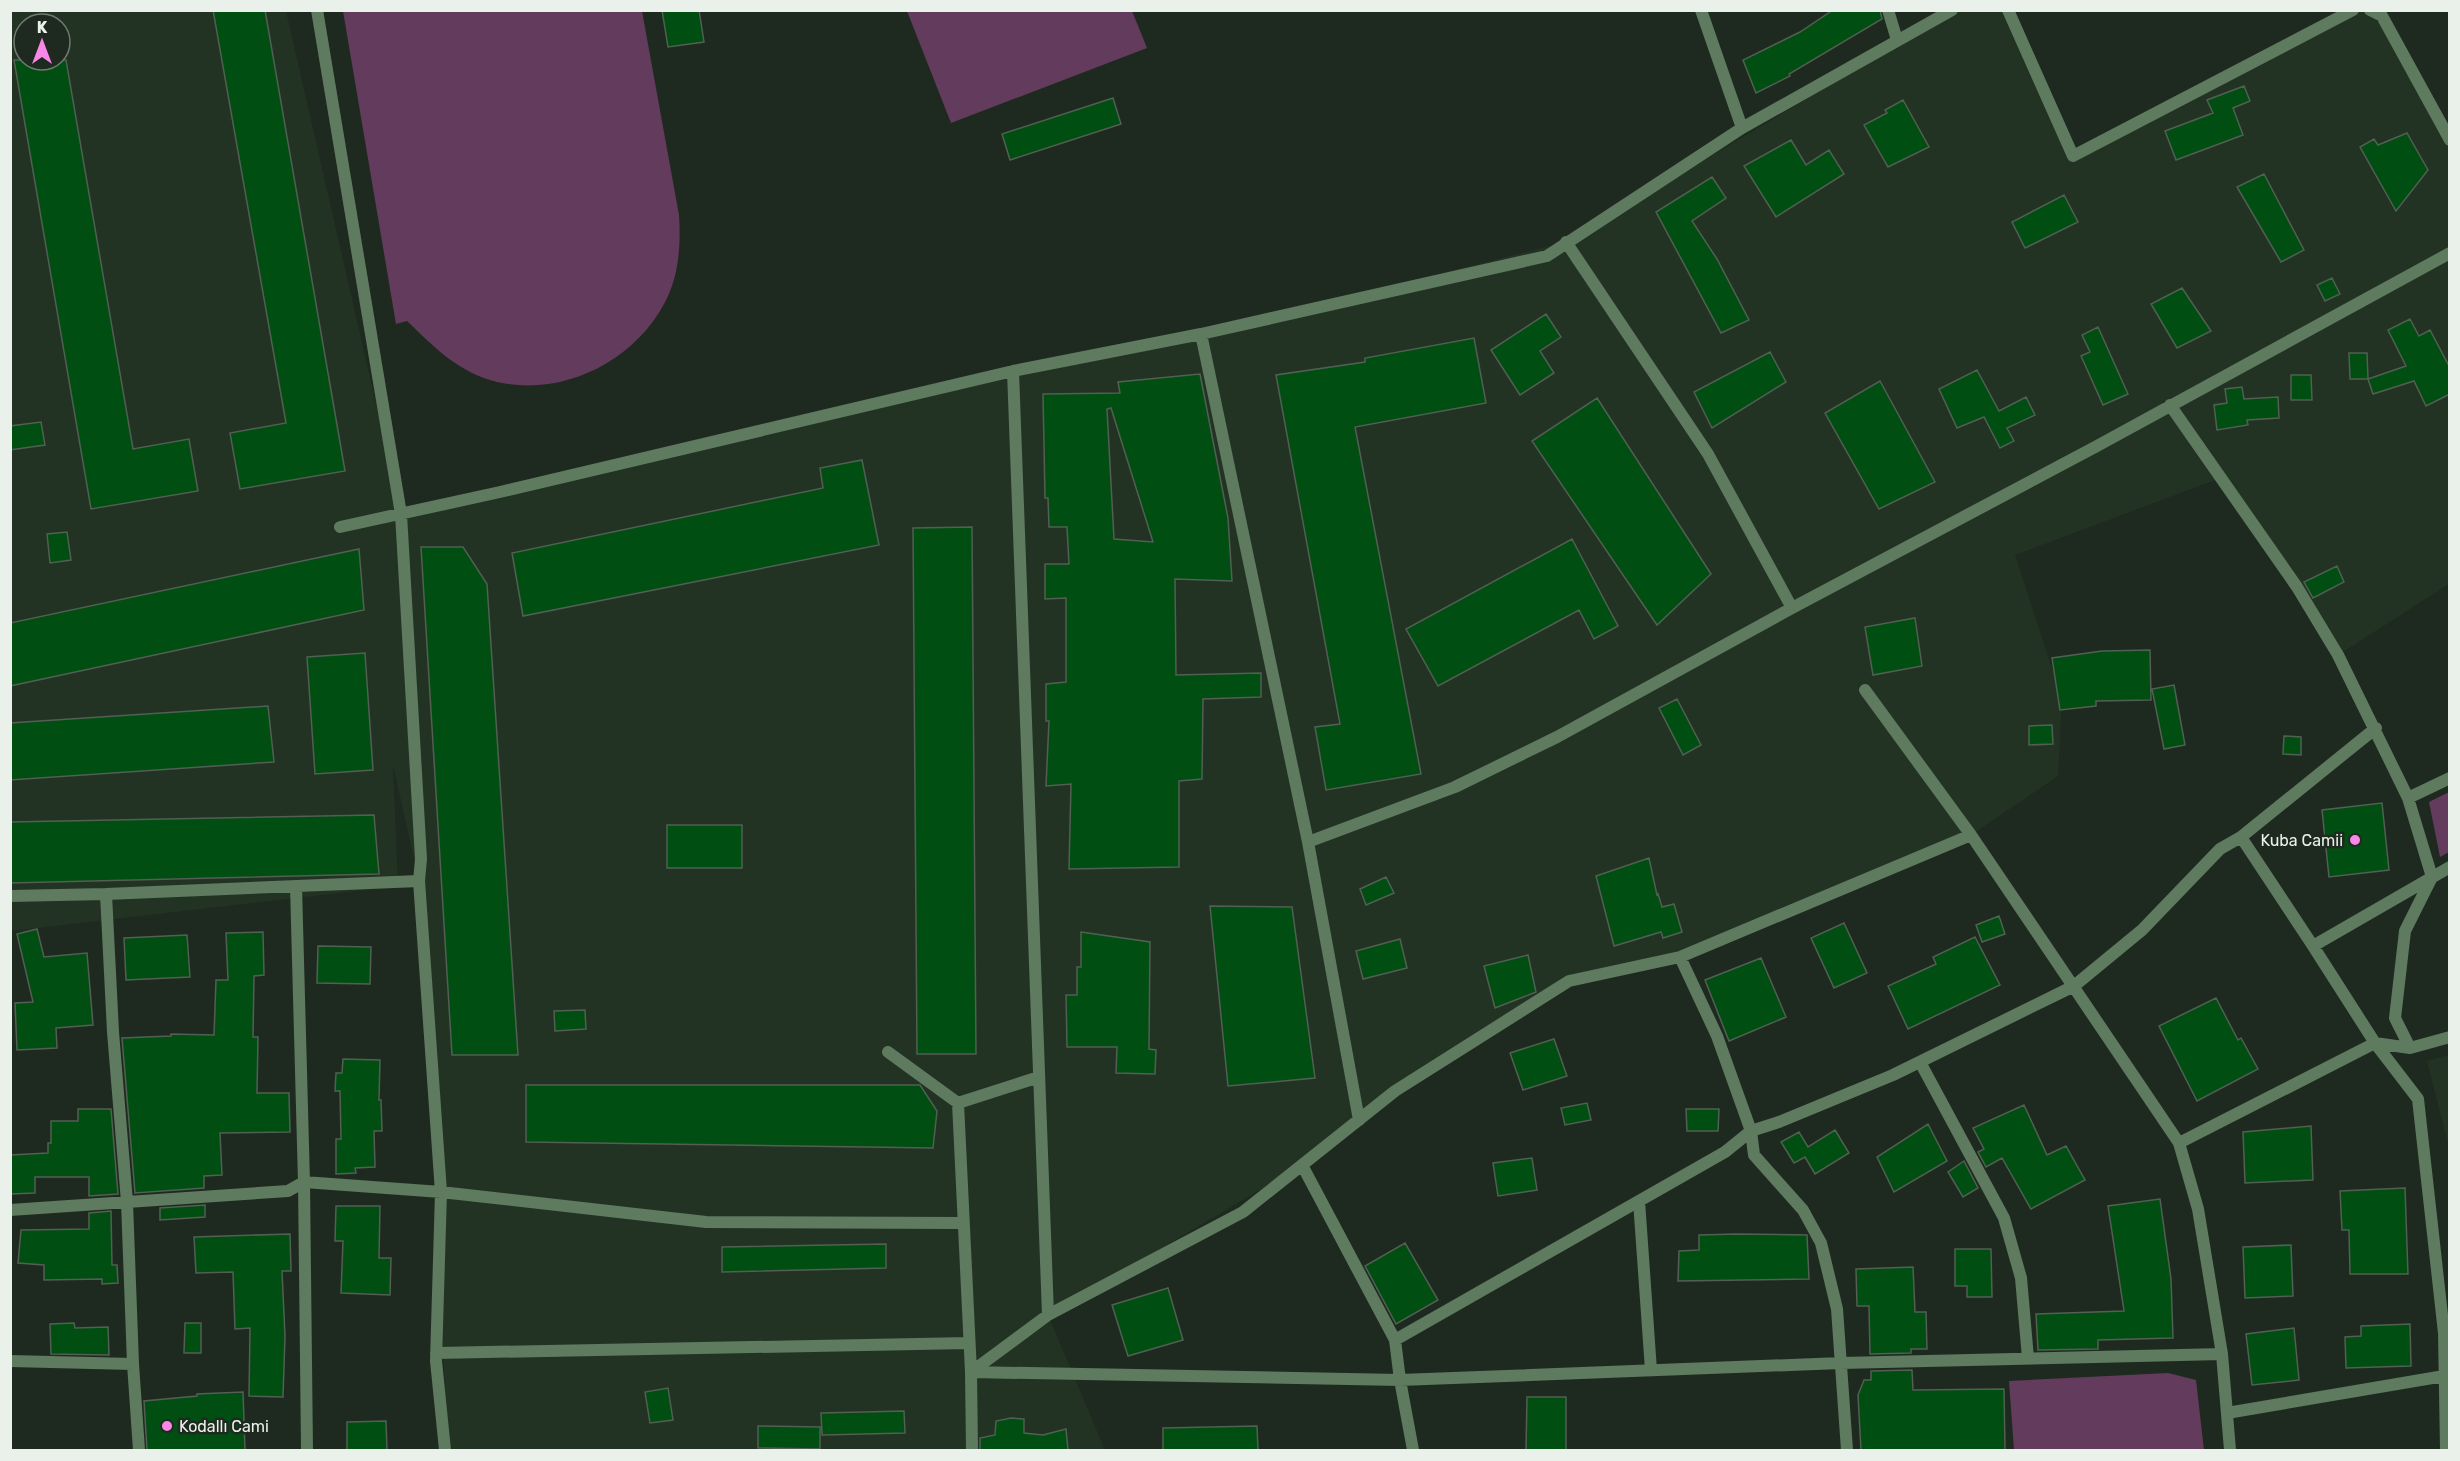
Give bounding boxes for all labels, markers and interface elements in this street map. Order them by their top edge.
north arrow [12,12,72,72]
text: K [37,18,48,37]
place label: Kuba Camii [2260,831,2343,850]
marker: Kuba Camii [2348,833,2362,847]
place label: Kodallı Cami [179,1417,269,1436]
marker: Kodallı Cami [160,1419,174,1433]

